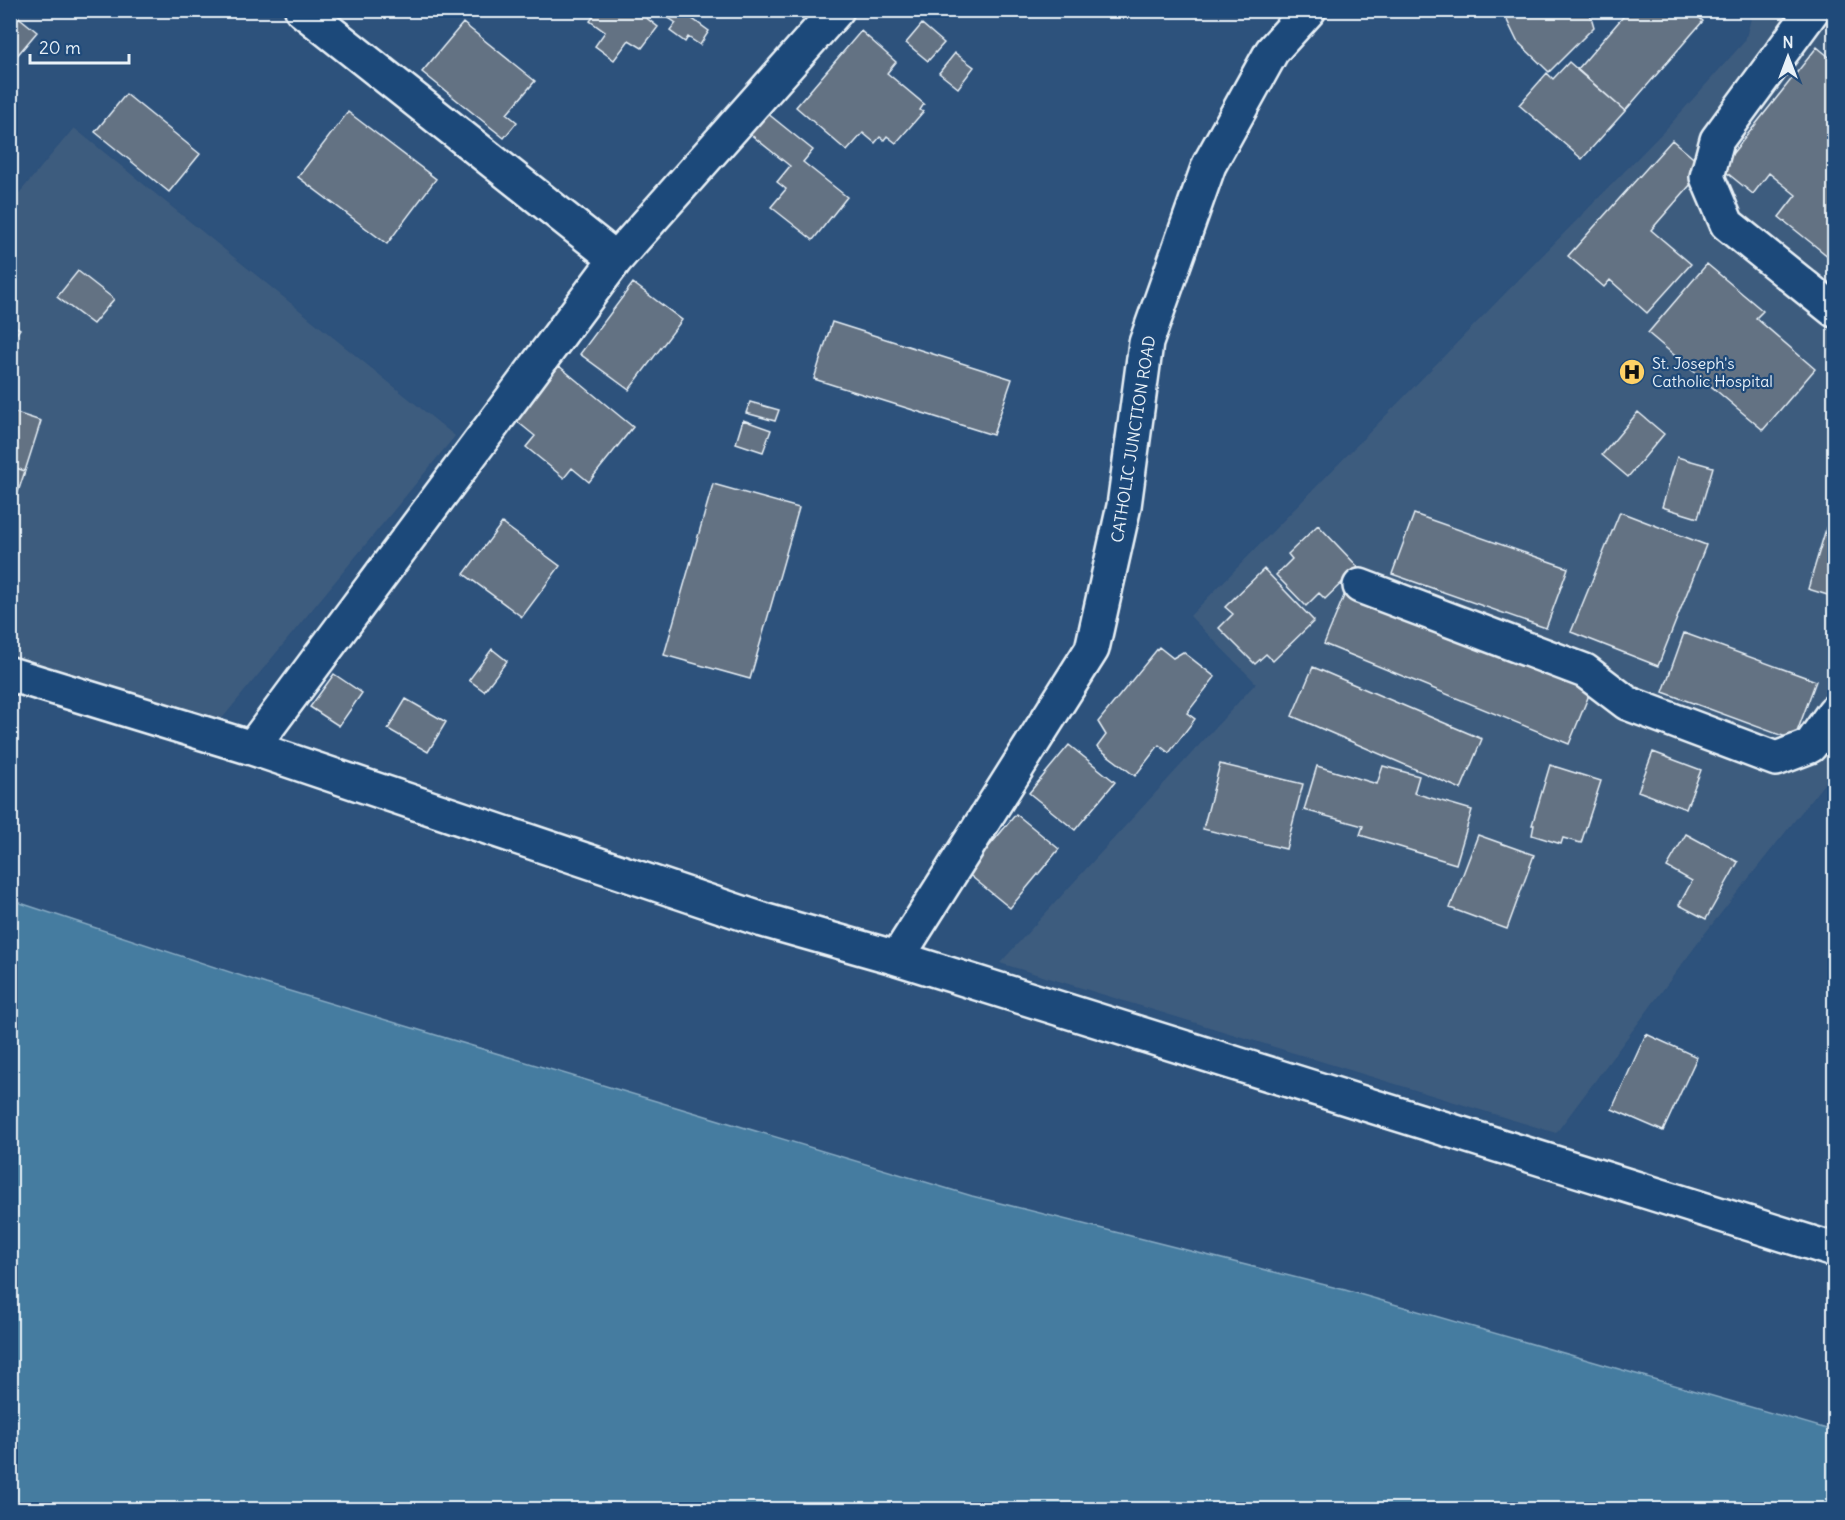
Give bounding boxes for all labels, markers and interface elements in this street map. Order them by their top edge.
scale bar [30,27,129,65]
north arrow [1758,27,1818,87]
text: N [1782,32,1794,52]
text: 20 m [39,36,81,59]
street label: CATHOLIC JUNCTION ROAD [1107,334,1159,544]
place label: St. Joseph's Catholic Hospital [1652,353,1773,391]
hospital icon: St. Joseph's Catholic Hospital [1617,357,1647,387]

